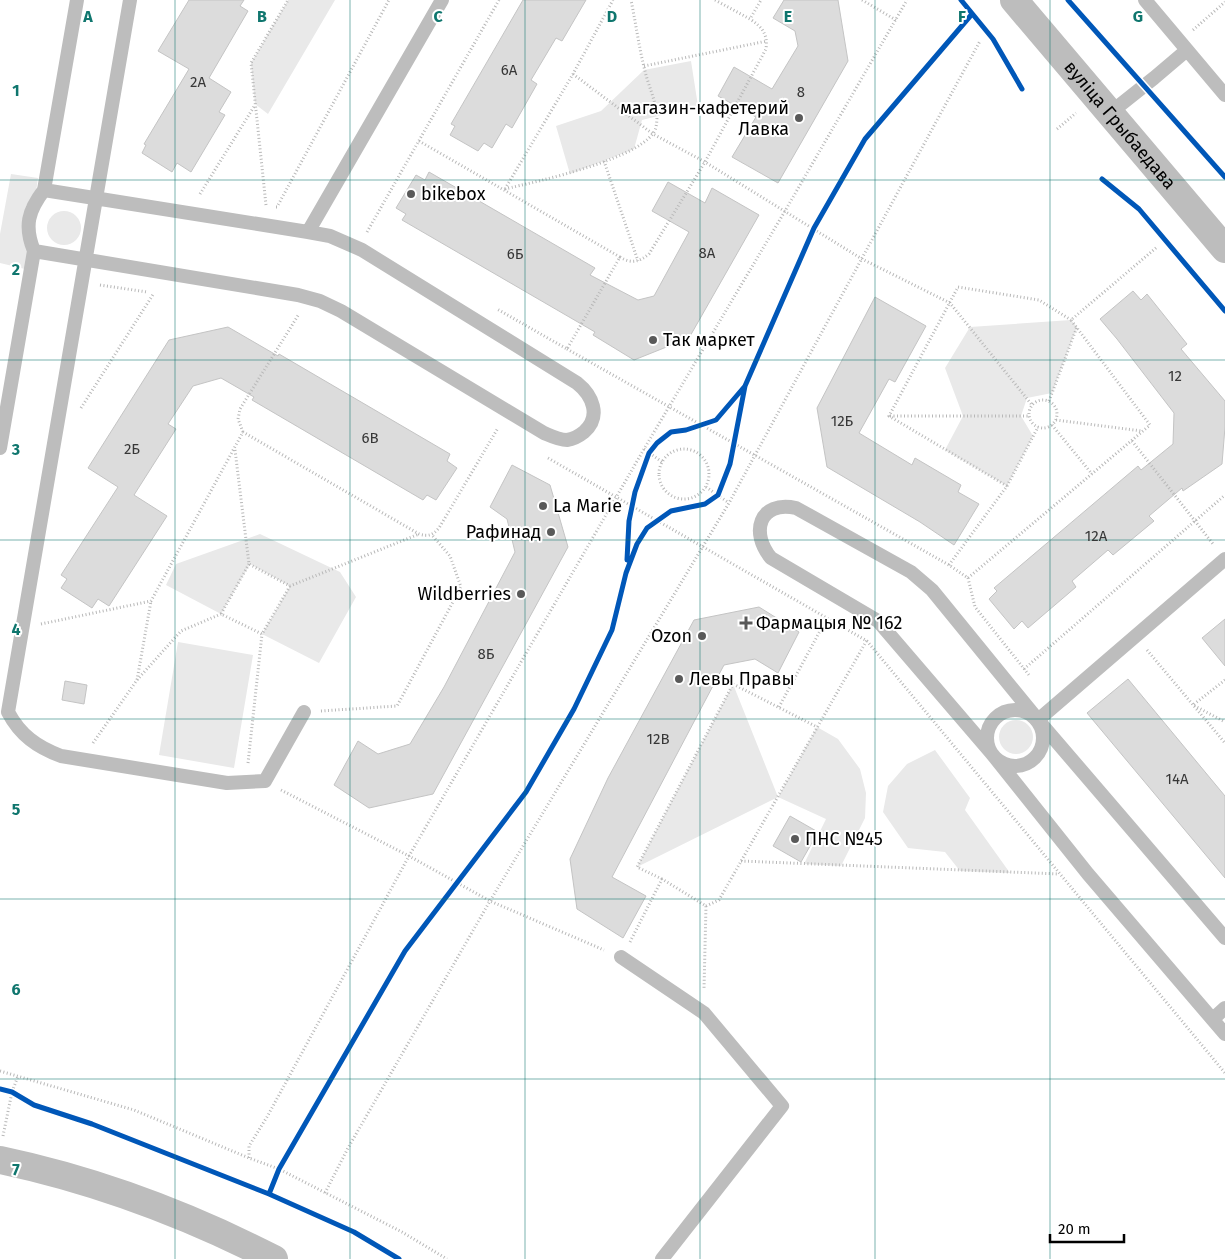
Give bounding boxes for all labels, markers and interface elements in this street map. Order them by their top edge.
text: A [82,7,93,26]
text: B [257,7,267,26]
text: C [433,7,443,26]
text: D [607,7,617,26]
text: E [784,7,792,26]
text: F [958,7,966,26]
text: G [1133,7,1143,26]
street label: вуліца Грыбаедава [1059,56,1181,194]
house number: 6А [501,61,518,79]
house number: 2А [190,73,206,91]
text: 1 [12,81,20,100]
house number: 8 [797,83,805,101]
place label: магазин-кафетерий Лавка [620,97,789,140]
marker: магазин-кафетерий Лавка [793,112,805,124]
place label: bikebox [421,183,486,205]
marker: bikebox [405,188,417,200]
house number: 8А [699,244,716,262]
house number: 6Б [507,245,524,263]
text: 2 [12,260,20,279]
place label: Так маркет [663,329,755,351]
marker: Так маркет [647,334,659,346]
house number: 12 [1168,367,1182,385]
house number: 12Б [831,412,854,430]
house number: 6В [361,429,379,447]
text: 3 [11,440,20,459]
house number: 2Б [124,440,140,458]
place label: La Marie [553,495,622,517]
marker: La Marie [537,500,549,512]
place label: Рафинад [466,521,541,543]
marker: Рафинад [545,526,557,538]
house number: 12А [1085,527,1108,545]
place label: Wildberries [417,583,511,605]
marker: Wildberries [515,588,527,600]
place label: Фармацыя № 162 [756,612,903,634]
marker: Фармацыя № 162 [740,617,752,629]
text: 4 [11,620,21,639]
place label: Ozon [651,625,692,647]
marker: Ozon [696,630,708,642]
house number: 8Б [478,645,495,663]
place label: Левы Правы [689,668,795,690]
marker: Левы Правы [673,673,685,685]
house number: 12В [646,730,670,748]
house number: 14А [1165,770,1189,788]
text: 5 [12,800,21,819]
place label: ПНС №45 [805,828,883,850]
marker: ПНС №45 [789,833,801,845]
text: 6 [11,980,21,999]
text: 7 [12,1160,20,1179]
scale bar [1050,1212,1124,1244]
text: 20 m [1058,1220,1091,1238]

